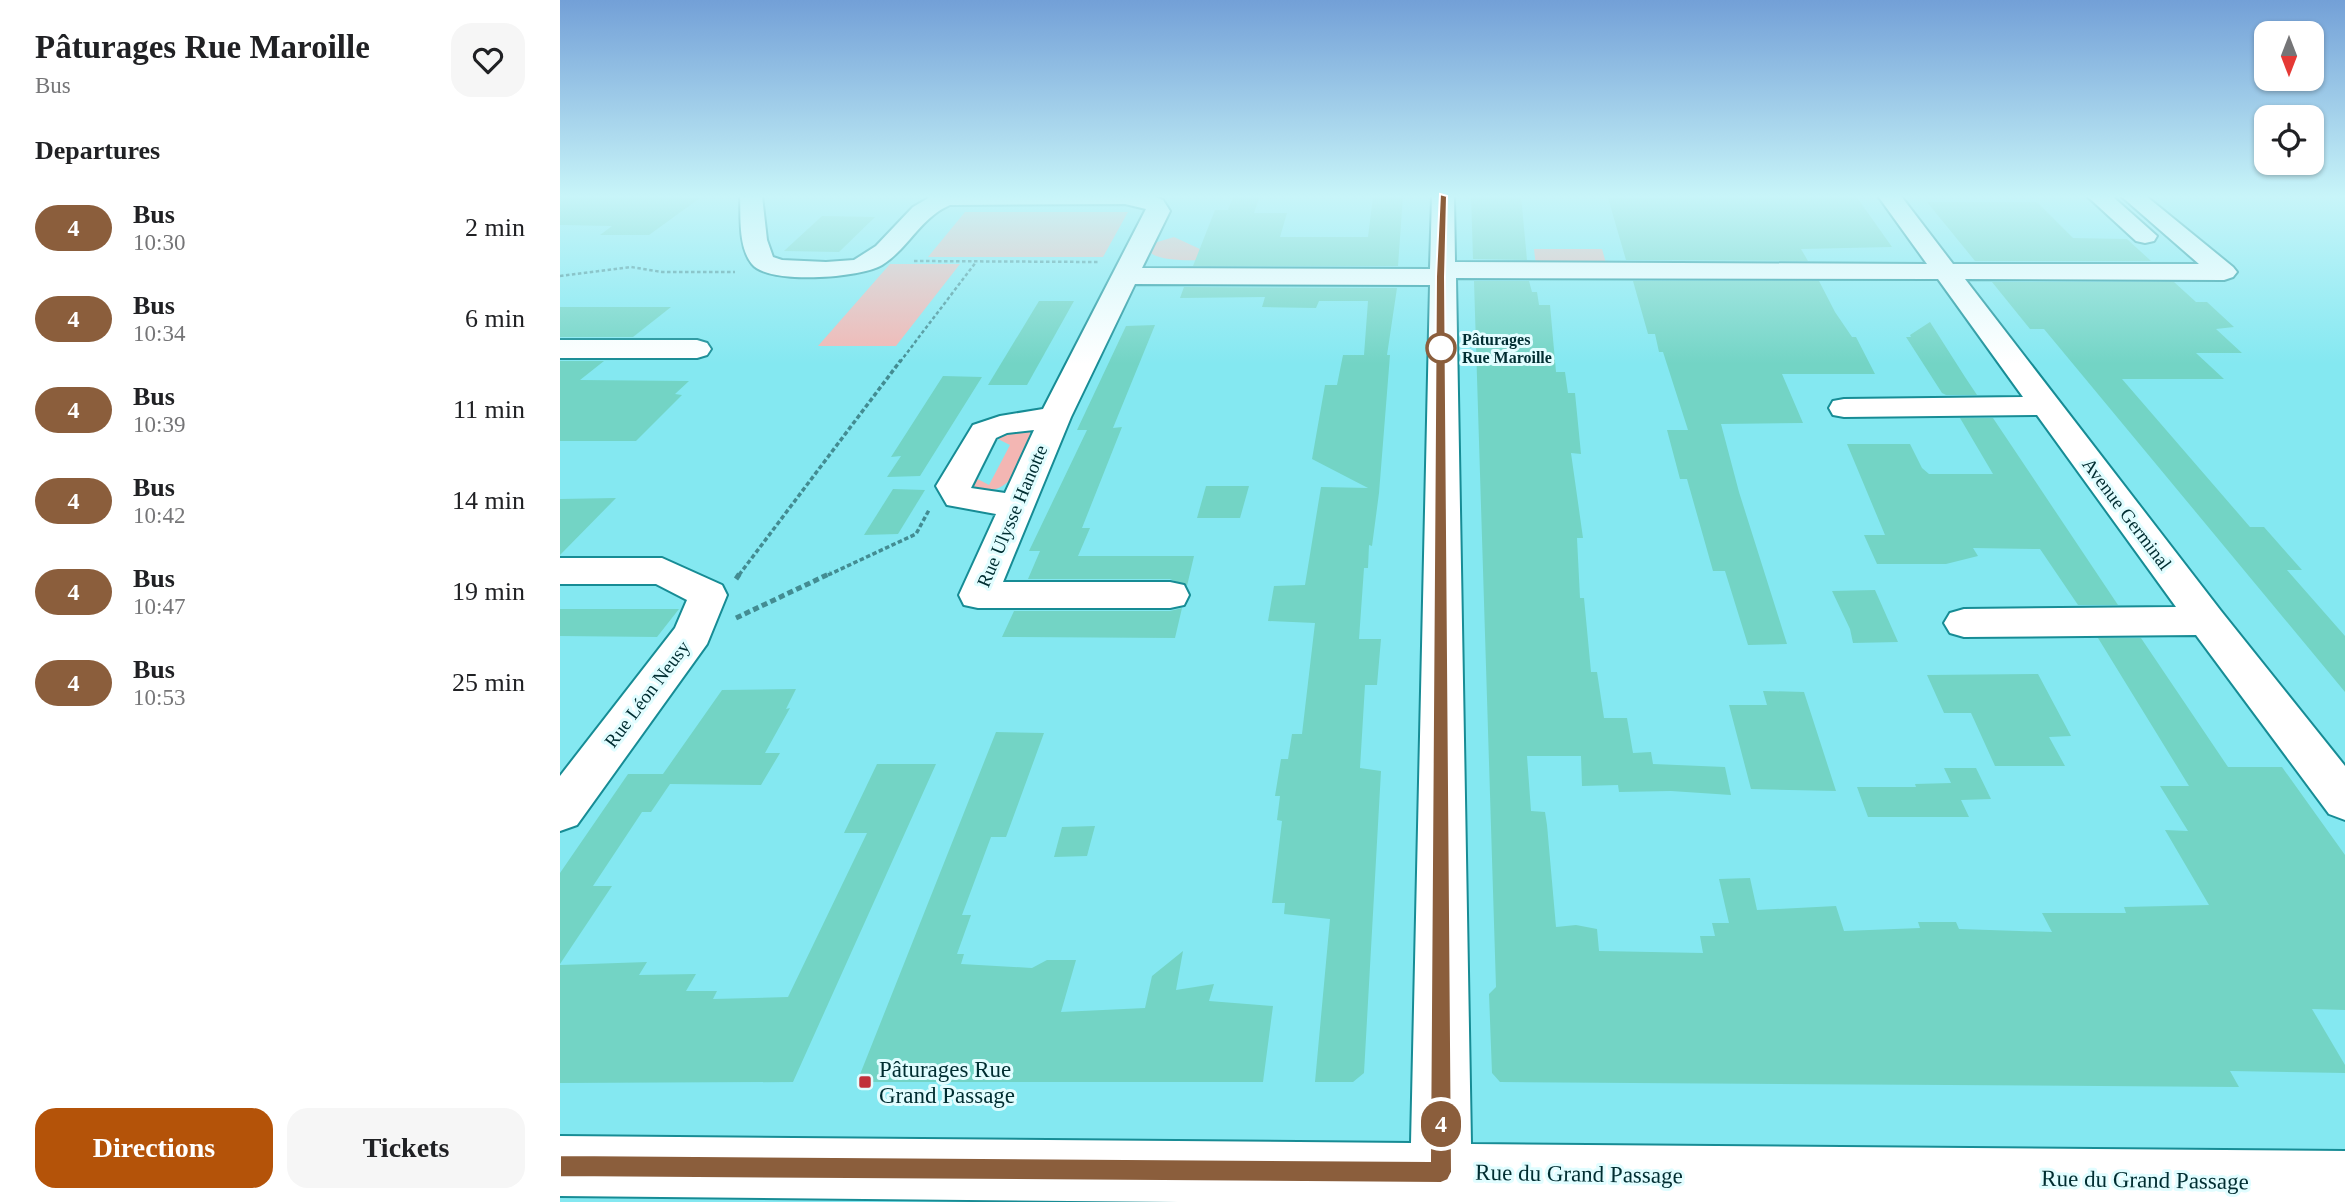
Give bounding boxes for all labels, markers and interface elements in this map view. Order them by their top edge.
north arrow [2254,21,2324,91]
map controls [2254,21,2324,175]
button: heart [451,23,525,97]
text: Pâturages Rue Maroille [35,29,370,65]
text: Bus [35,73,71,98]
button: locate [2254,105,2324,175]
text: Departures [35,136,160,165]
text: Bus [133,200,175,229]
text: 2 min [465,213,525,242]
text: 4 [68,215,80,241]
text: 10:30 [133,230,185,255]
text: Bus [133,291,175,320]
text: 6 min [465,304,525,333]
text: 4 [68,306,80,332]
text: 10:34 [133,321,185,346]
place label: Pâturages Rue Maroille [1462,331,1552,366]
marker: Pâturages Rue Maroille [1426,333,1456,363]
text: Bus [133,382,175,411]
text: 11 min [453,395,525,424]
text: 4 [68,397,80,423]
text: 10:39 [133,412,185,437]
street label: Rue Ulysse Hanotte [973,442,1051,590]
street label: Avenue Germinal [2078,454,2176,574]
text: Bus [133,473,175,502]
text: 14 min [452,486,525,515]
text: 4 [68,488,80,514]
text: 10:42 [133,503,185,528]
text: Bus [133,564,175,593]
text: 19 min [452,577,525,606]
text: 4 [68,579,80,605]
text: 10:47 [133,594,185,619]
street label: Rue Léon Neusy [600,636,694,751]
text: Bus [133,655,175,684]
text: 25 min [452,668,525,697]
text: 4 [68,670,80,696]
text: 10:53 [133,685,185,710]
place label: Pâturages Rue Grand Passage [879,1057,1015,1108]
marker: Pâturages Rue Grand Passage [857,1074,873,1090]
line badge: 4 [1418,1101,1464,1147]
button: Directions [35,1108,273,1188]
button: Tickets [287,1108,525,1188]
text: 4 [1435,1111,1447,1137]
street label: Rue du Grand Passage [1475,1160,1683,1188]
street label: Rue du Grand Passage [2041,1166,2249,1194]

